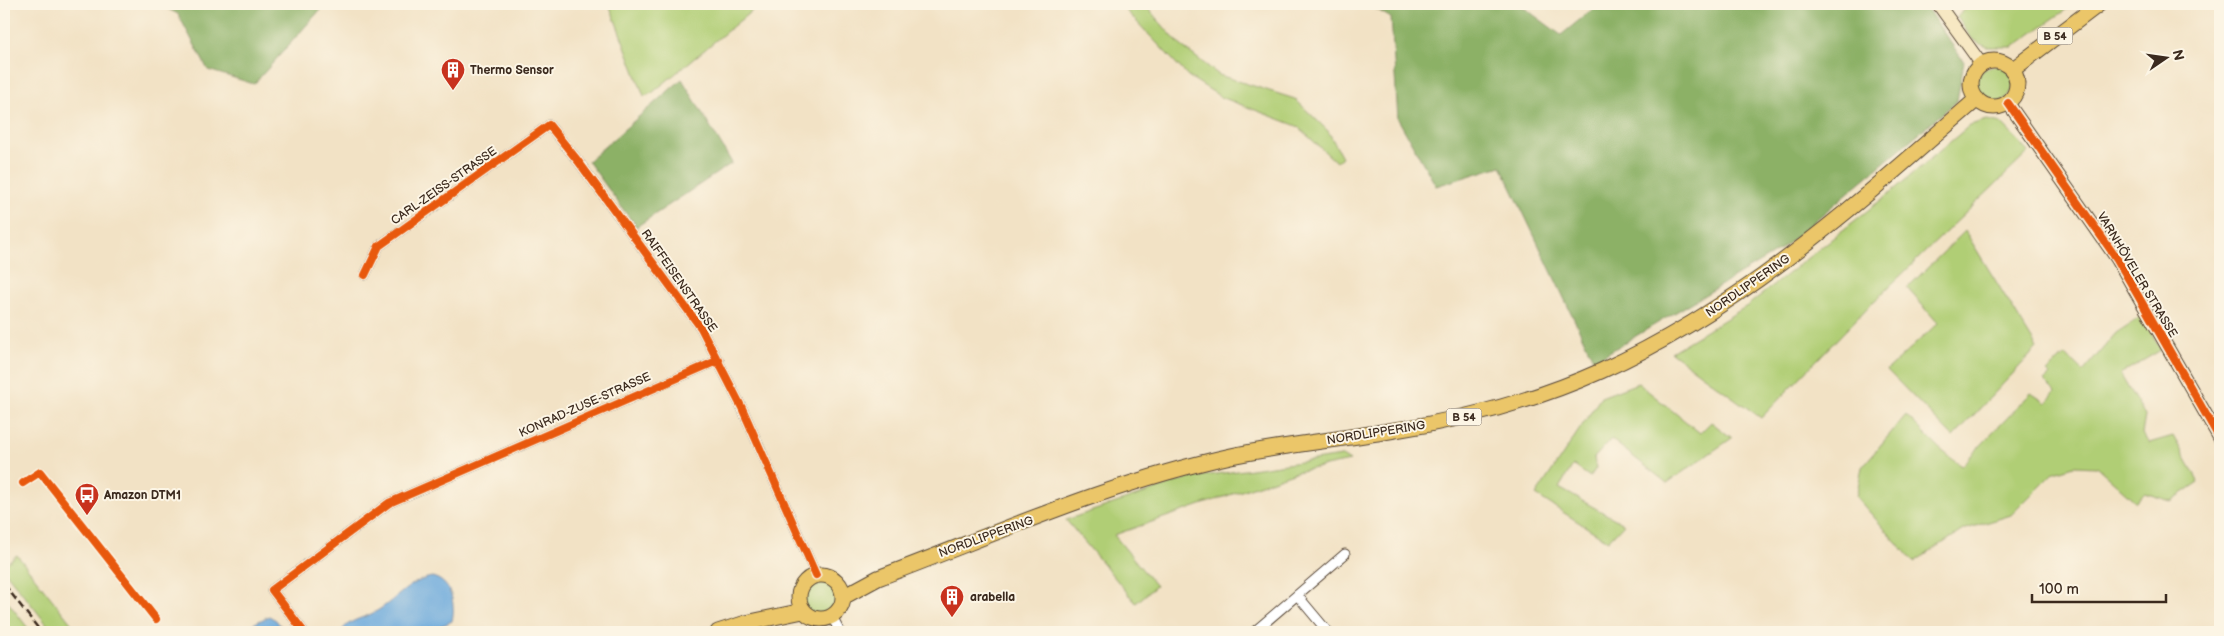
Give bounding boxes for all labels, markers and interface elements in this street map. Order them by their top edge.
road number: B 54 [2038,28,2072,44]
north arrow [2142,32,2192,82]
text: N [2169,48,2188,62]
building icon: Thermo Sensor [440,57,466,91]
place label: Thermo Sensor [470,63,554,78]
street label: CARL-ZEISS-STRASSE [388,144,500,228]
street label: VARNHÖVELER STRASSE [2094,209,2181,341]
street label: RAIFFEISENSTRASSE [638,227,720,335]
street label: NORDLIPPERING [1703,251,1793,321]
street label: KONRAD-ZUSE-STRASSE [517,369,653,441]
road number: B 54 [1446,408,1482,426]
street label: NORDLIPPERING [1326,418,1426,448]
bus stop icon: Amazon DTM1 [74,482,100,516]
place label: Amazon DTM1 [103,488,181,503]
street label: NORDLIPPERING [937,513,1035,561]
scale bar [2032,571,2165,603]
text: 100 m [2039,580,2079,599]
building icon: arabella [939,584,965,618]
place label: arabella [970,590,1015,605]

